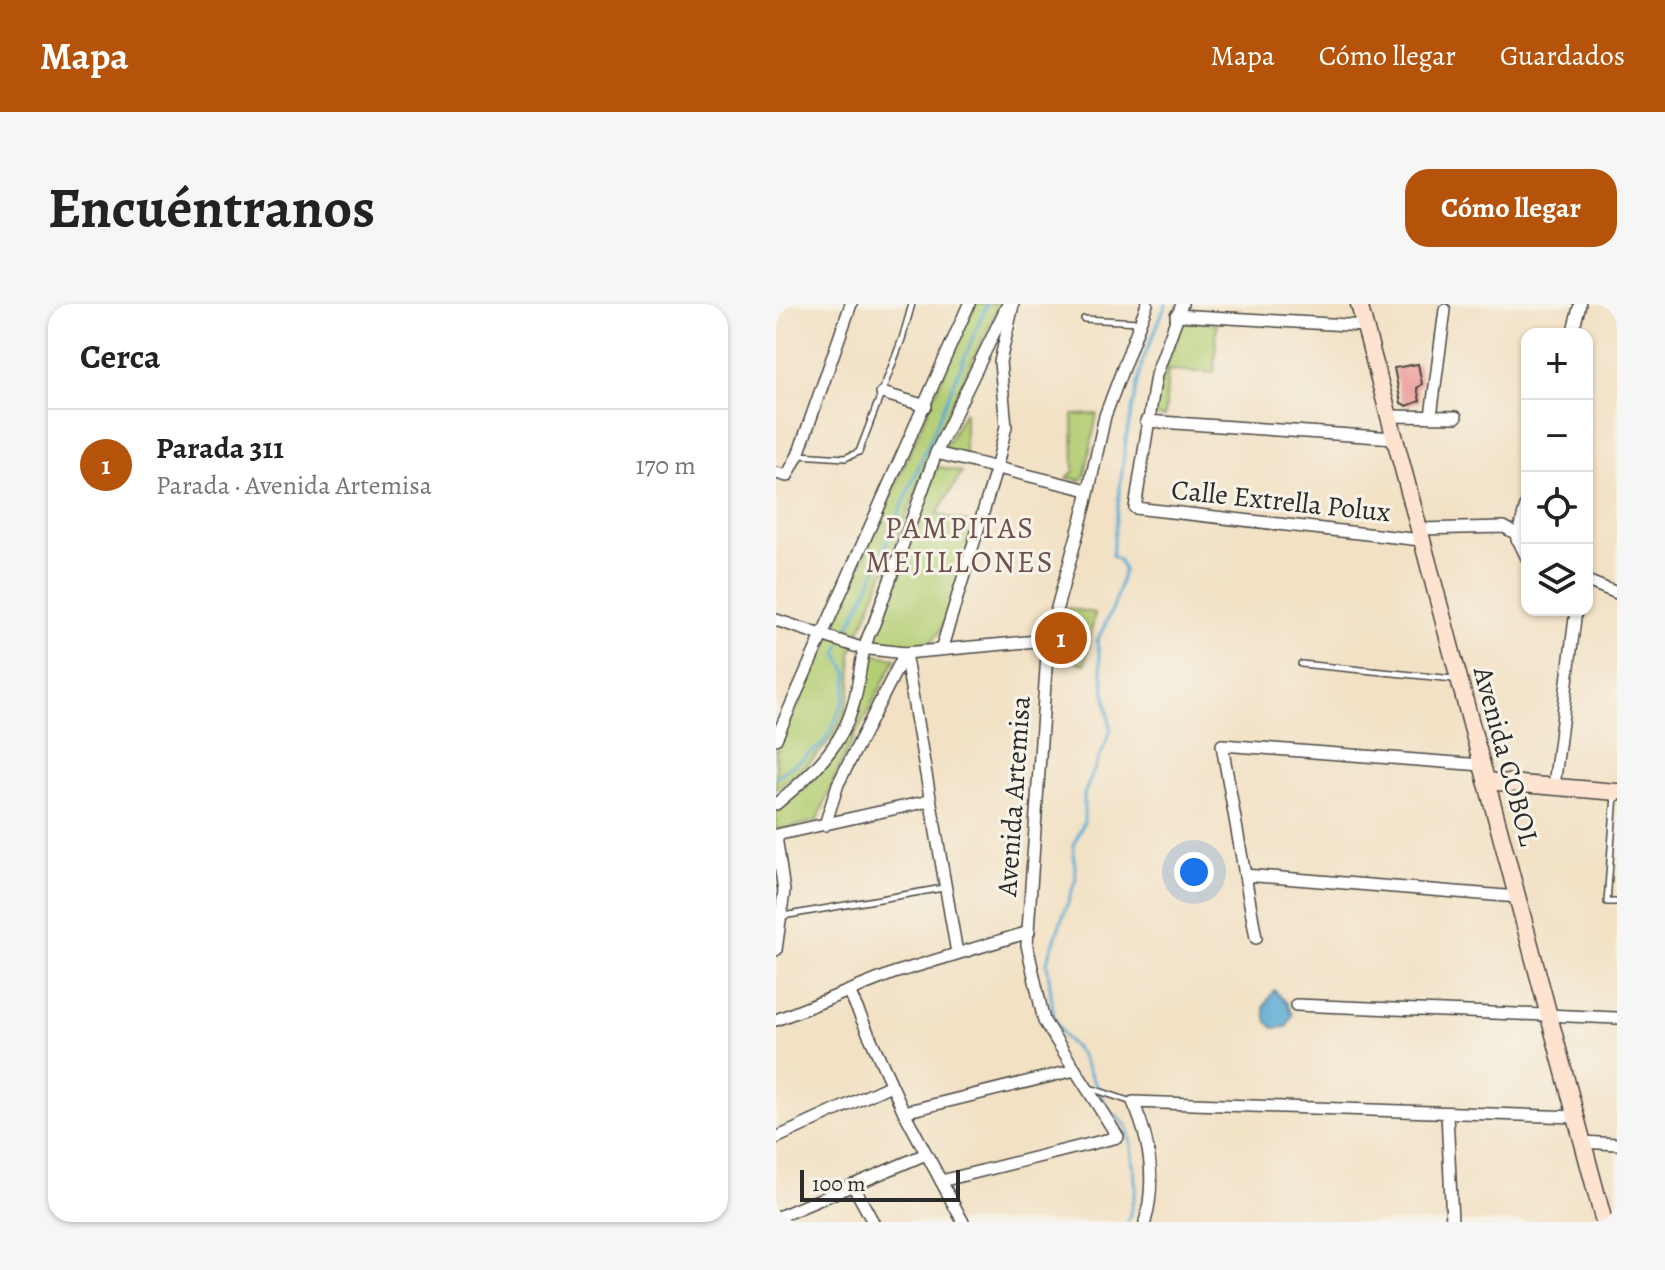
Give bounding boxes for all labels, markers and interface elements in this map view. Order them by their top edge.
text: Mapa [40,30,129,82]
text: Mapa [1211,37,1275,75]
text: Cómo llegar [1319,37,1456,75]
text: Guardados [1500,37,1625,75]
button: Cómo llegar [1405,169,1617,247]
text: Encuéntranos [48,170,375,246]
map controls [1521,328,1593,616]
button: + [1521,328,1593,400]
text: Cerca [80,333,161,380]
button: − [1521,400,1593,472]
text: Parada 311 [156,428,284,468]
text: 1 [101,448,111,483]
text: 170 m [636,448,696,483]
text: Parada · Avenida Artemisa [156,468,432,503]
street label: Calle Extrella Polux [1169,471,1393,531]
button: locate [1521,472,1593,544]
district label: PAMPITAS MEJILLONES [865,508,1055,582]
button: layers [1521,544,1593,616]
pin: 1 [1035,608,1087,668]
street label: Avenida COBOL [1464,661,1548,851]
street label: Avenida Artemisa [988,694,1040,899]
your location [1174,852,1214,892]
scale bar [800,1166,960,1202]
text: 100 m [812,1169,866,1199]

